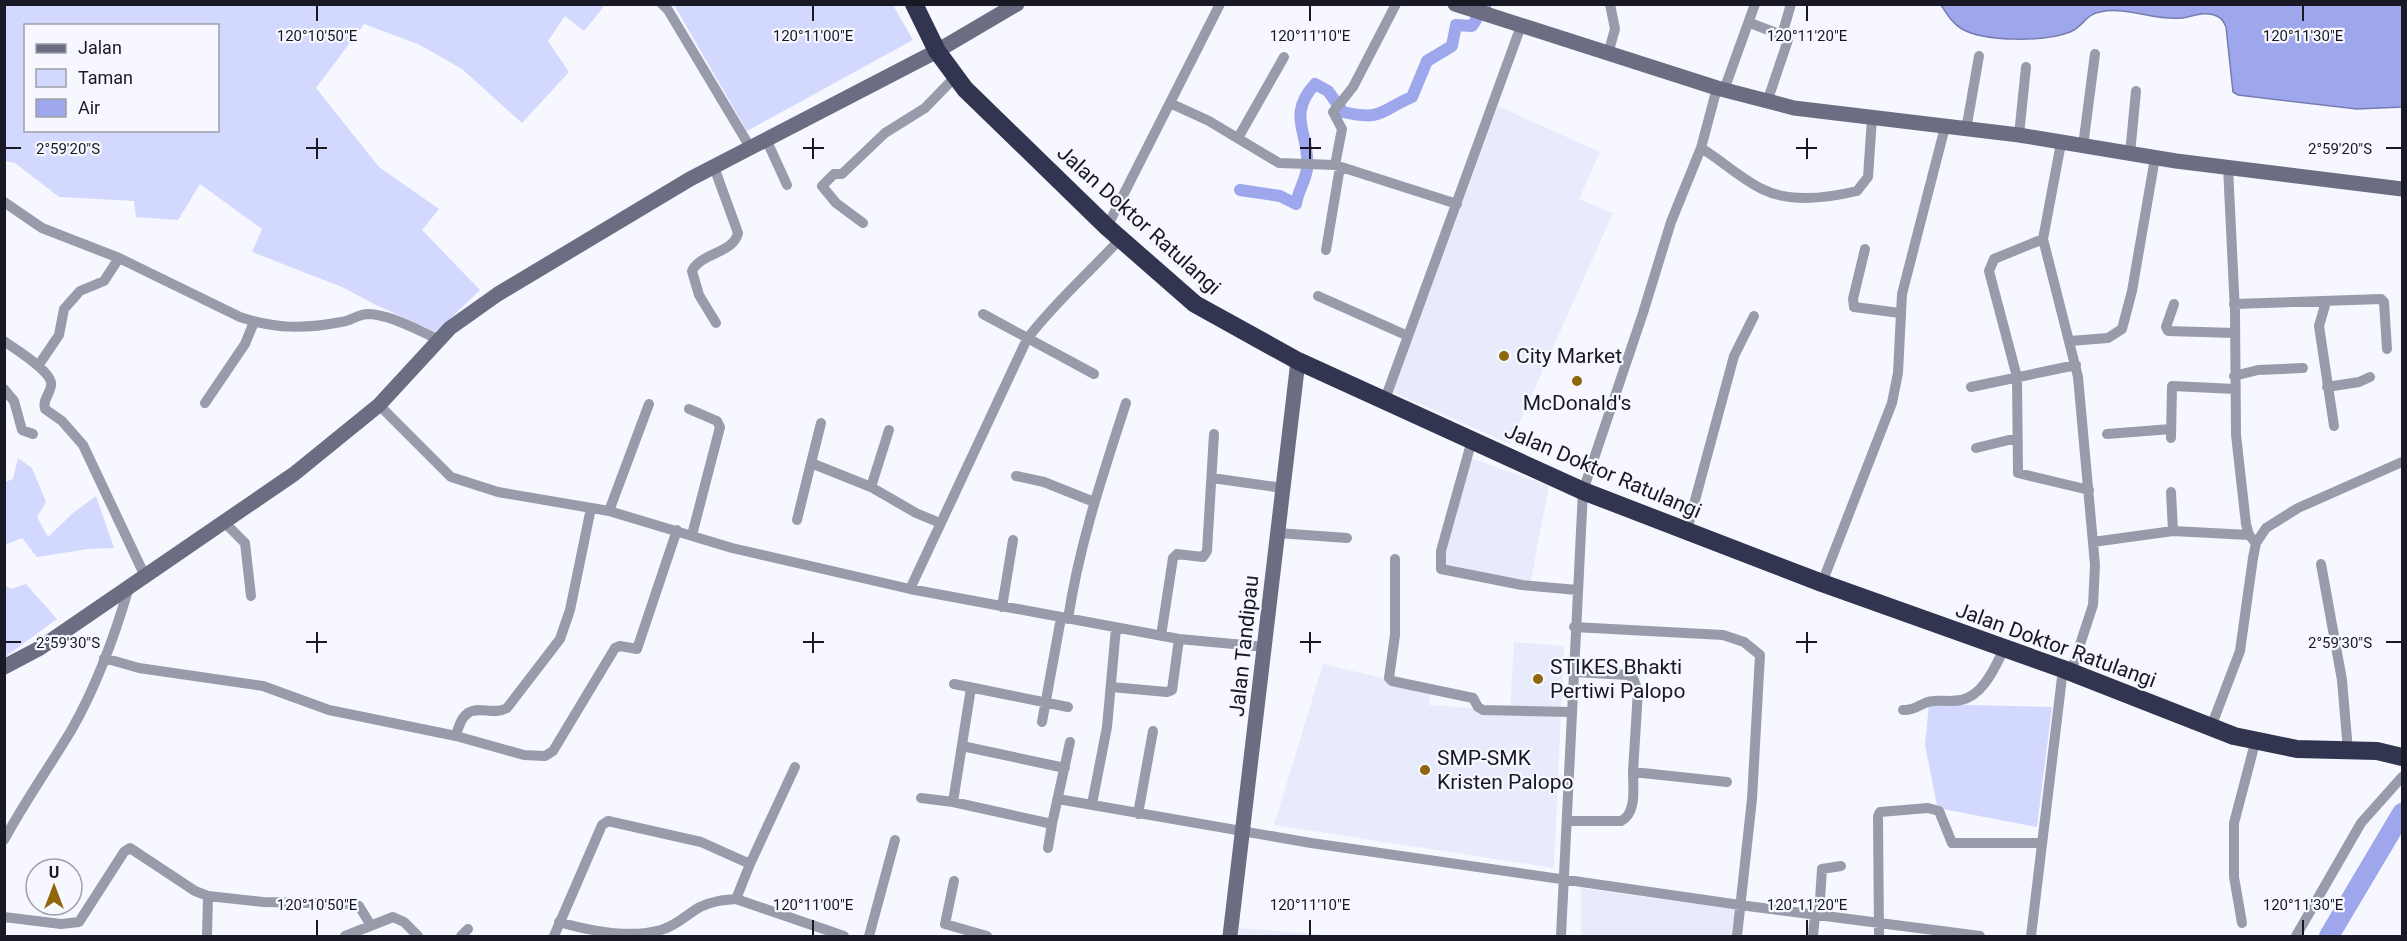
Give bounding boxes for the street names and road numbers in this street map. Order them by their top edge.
street label: Jalan Doktor Ratulangi [1052,140,1226,300]
street label: Jalan Doktor Ratulangi [1501,419,1705,523]
street label: Jalan Tandipau [1225,574,1263,718]
street label: Jalan Doktor Ratulangi [1952,598,2160,692]

